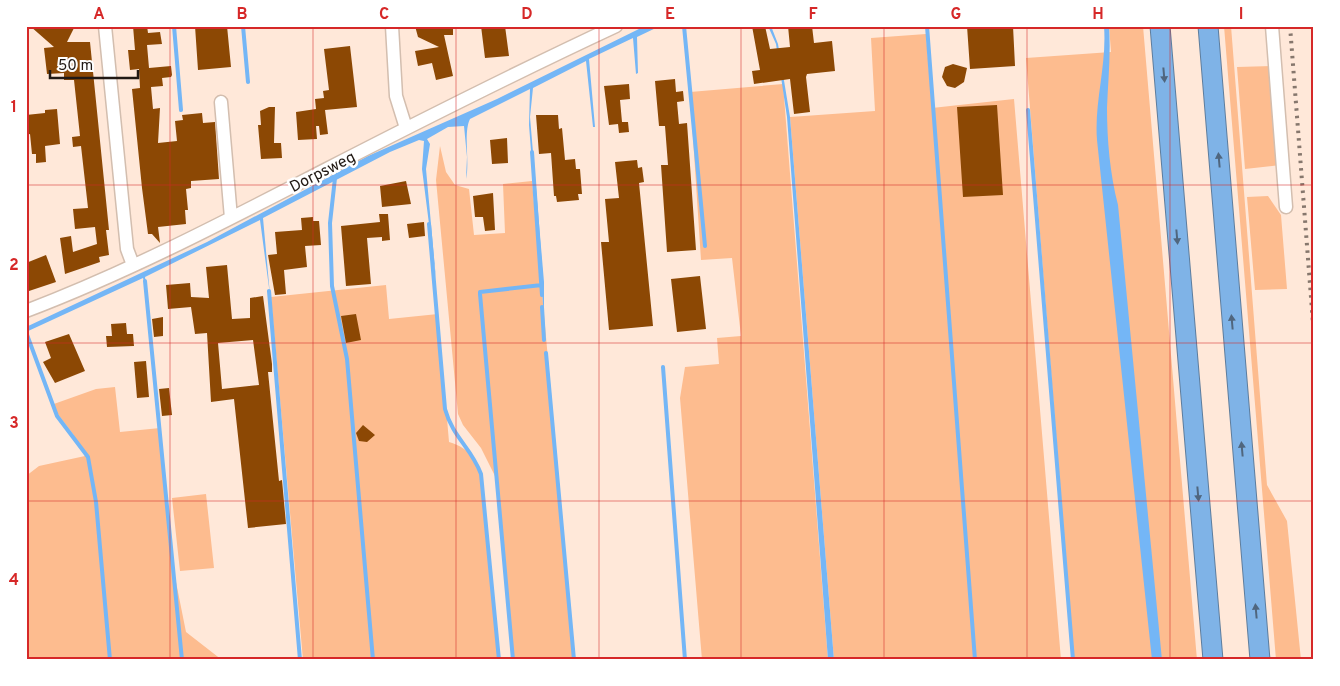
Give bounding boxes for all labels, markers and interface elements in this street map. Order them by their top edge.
text: A [93,5,105,25]
text: B [236,5,248,25]
text: C [379,5,389,25]
text: D [521,5,533,25]
text: E [665,5,675,25]
text: F [808,5,818,25]
text: G [951,5,961,25]
text: H [1092,5,1104,25]
text: I [1239,5,1243,25]
scale bar [50,48,138,80]
text: 50 m [58,57,93,76]
one-way arrow [1160,67,1168,83]
text: 1 [11,98,17,118]
street label: Dorpsweg [287,148,359,198]
one-way arrow [1215,152,1223,168]
one-way arrow [1173,229,1181,245]
text: 2 [9,256,19,276]
one-way arrow [1227,314,1235,330]
text: 3 [9,414,19,434]
one-way arrow [1238,441,1246,457]
one-way arrow [1195,486,1203,502]
text: 4 [9,571,19,591]
one-way arrow [1252,603,1260,619]

